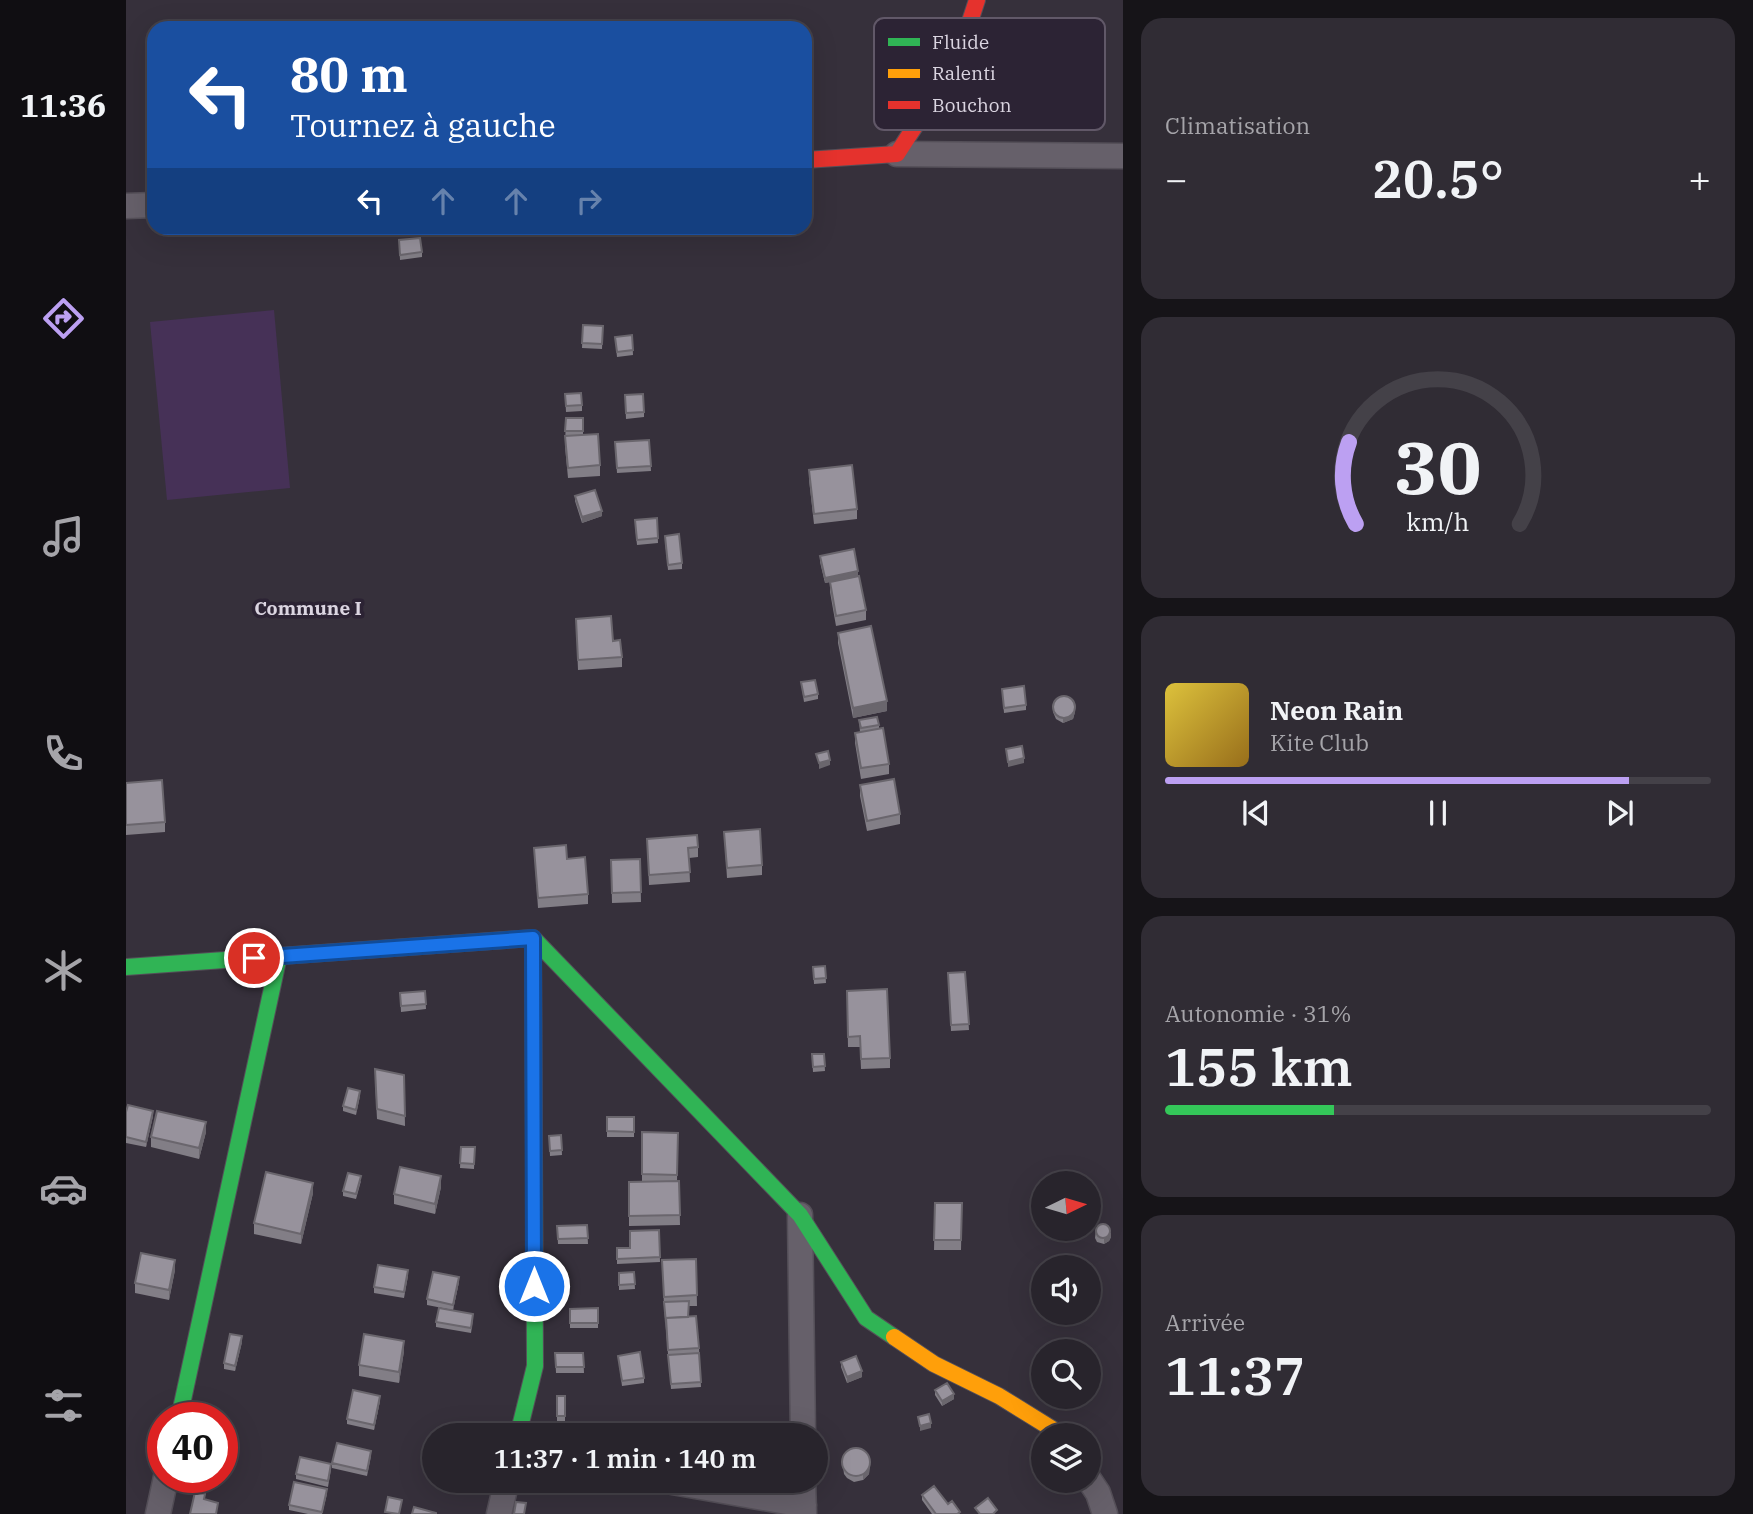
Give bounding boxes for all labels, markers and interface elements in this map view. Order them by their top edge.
legend [874,18,1105,130]
text: Fluide [932,30,989,54]
text: 80 m [290,42,408,105]
icon: left [175,49,266,140]
text: Ralenti [932,61,996,85]
text: 11:36 [20,84,106,126]
text: Bouchon [932,93,1012,117]
text: Tournez à gauche [290,104,556,146]
text: Climatisation [1165,110,1310,140]
text: 20.5° [1372,145,1504,212]
text: − [1165,154,1188,203]
text: + [1688,154,1711,203]
icon: left [351,182,389,220]
icon: ahead [424,182,462,220]
icon: ahead [497,182,535,220]
icon: right [570,182,608,220]
icon: directions [39,294,88,343]
text: 30 [1394,419,1482,514]
text: km/h [1406,505,1470,538]
icon: music [39,512,88,561]
district label: Commune I [254,596,362,620]
text: Neon Rain [1270,693,1403,727]
text: Kite Club [1270,727,1369,757]
icon: phone [39,729,88,778]
icon: previous [1237,794,1275,832]
icon: pause [1419,794,1457,832]
icon: next [1601,794,1639,832]
pin [224,928,284,988]
icon: arrive [235,939,273,977]
icon: climate [39,946,88,995]
text: Autonomie · 31% [1165,998,1352,1028]
text: 155 km [1165,1033,1353,1100]
icon: car [39,1164,88,1213]
north arrow [1031,1171,1101,1241]
map controls [1031,1171,1101,1493]
position arrow [497,1249,571,1323]
button: sound [1031,1255,1101,1325]
text: Arrivée [1165,1307,1245,1337]
button: search [1031,1339,1101,1409]
text: 11:37 [1165,1342,1305,1409]
icon: filters [39,1381,88,1430]
speed limit sign: 40 [147,1402,238,1493]
button: layers [1031,1423,1101,1493]
text: 11:37 · 1 min · 140 m [494,1441,756,1475]

